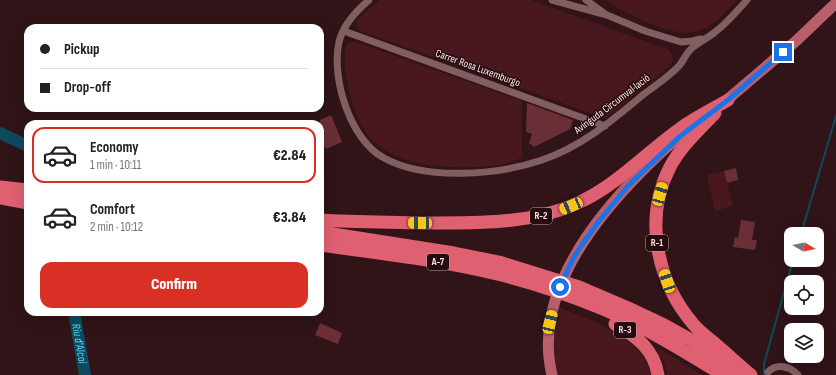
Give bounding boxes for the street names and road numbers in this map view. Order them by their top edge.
street label: Carrer Rosa Luxemburgo [434,47,523,90]
street label: Avinguda Circumval·lació [571,71,653,137]
road number: R-2 [530,208,552,224]
road number: R-1 [646,235,668,251]
road number: A-7 [427,254,449,270]
road number: R-3 [614,322,636,338]

